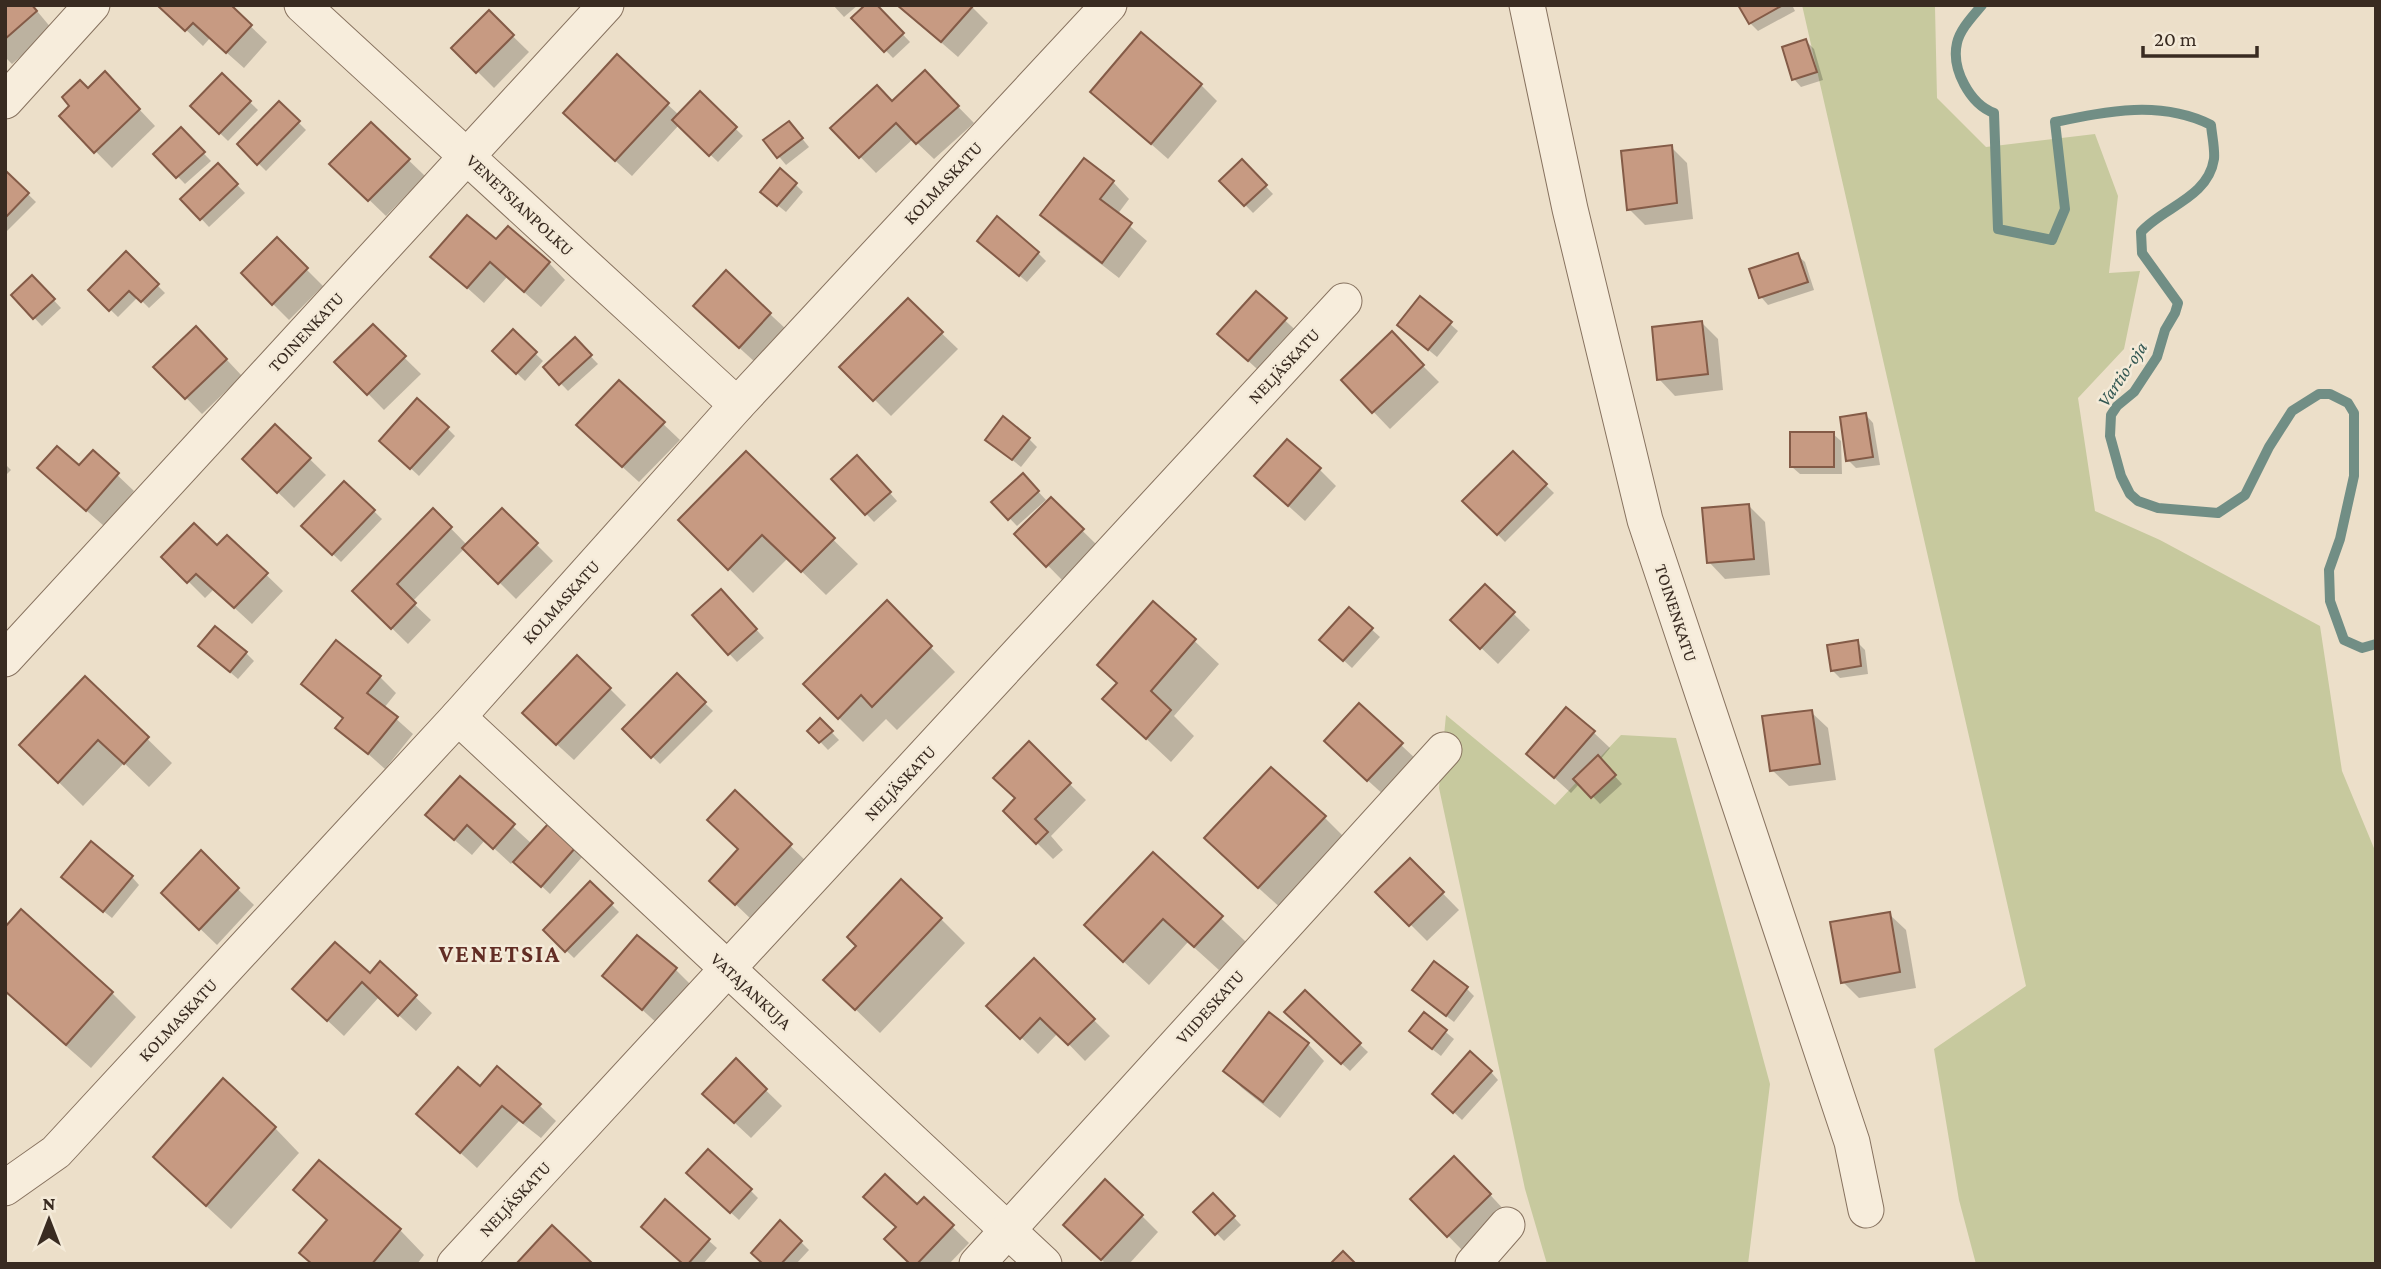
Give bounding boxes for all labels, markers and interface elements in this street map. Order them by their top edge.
scale bar [2143,14,2257,58]
text: 20 m [2154,27,2197,51]
street label: KOLMASKATU [900,137,986,229]
street label: VENETSIANPOLKU [462,150,578,260]
street label: TOINENKATU [264,288,348,376]
street label: NELJÄSKATU [1244,324,1324,408]
water label: Vartio-oja [2093,338,2152,411]
street label: KOLMASKATU [518,556,604,648]
street label: TOINENKATU [1651,562,1701,664]
street label: NELJÄSKATU [860,741,940,825]
district label: VENETSIA [438,940,561,967]
street label: VATAJANKUJA [706,948,796,1034]
street label: VIIDESKATU [1172,966,1248,1048]
street label: KOLMASKATU [135,974,221,1066]
street label: NELJÄSKATU [475,1157,555,1241]
north arrow [14,1185,84,1255]
text: N [43,1193,56,1214]

